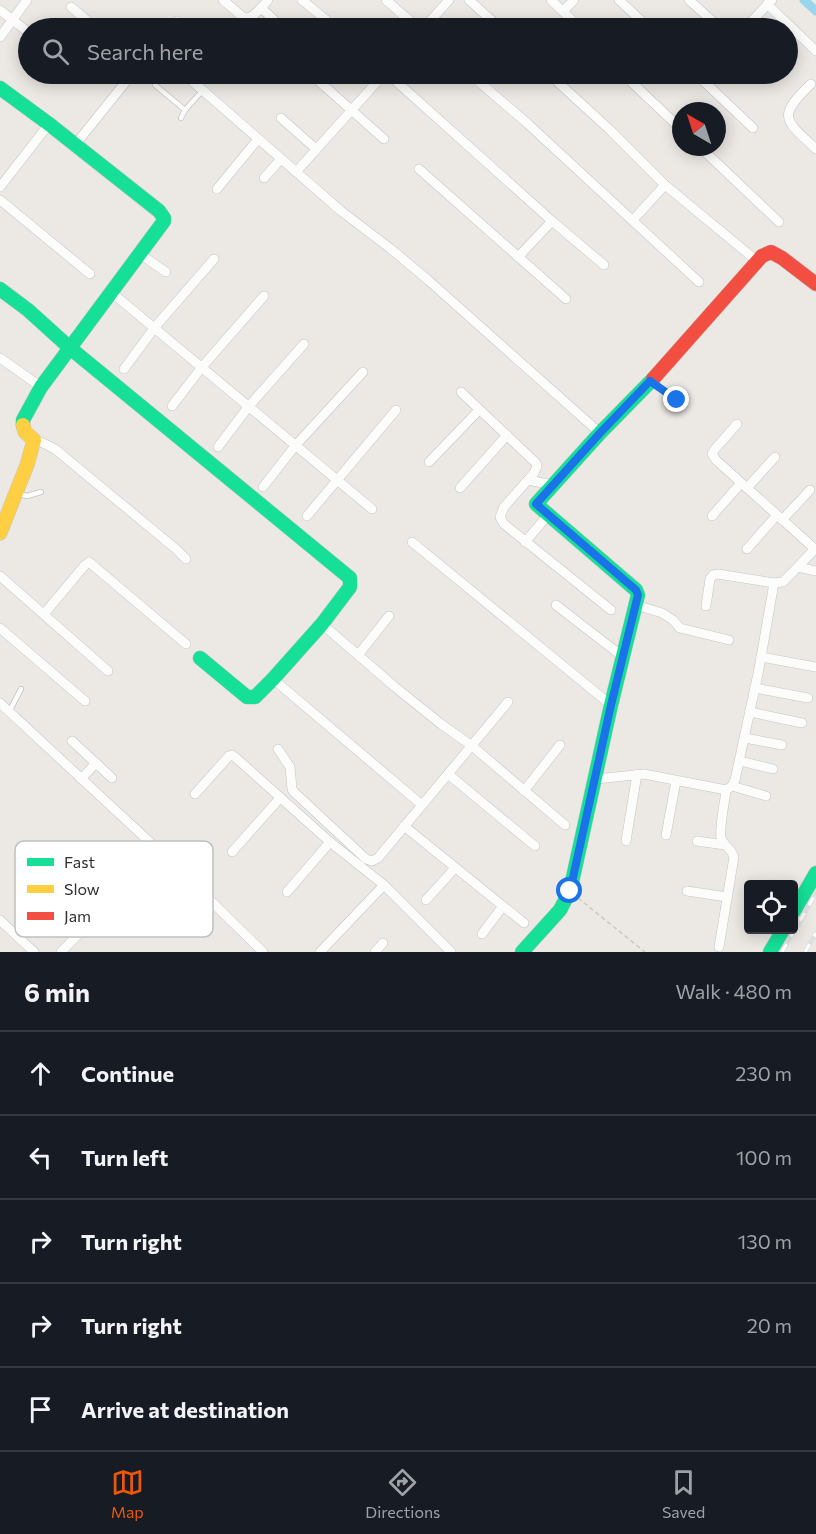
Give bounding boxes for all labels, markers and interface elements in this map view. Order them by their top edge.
search box [18,18,798,84]
icon: search [39,35,72,68]
text: Search here [87,38,203,65]
north arrow [672,102,726,156]
route end [663,386,689,412]
legend [15,841,213,937]
text: Fast [64,852,95,871]
route start [556,877,582,903]
text: Slow [64,879,100,898]
map controls [744,880,798,934]
button: locate [744,880,798,934]
text: Jam [64,906,91,925]
text: 6 min [24,976,90,1007]
text: Walk · 480 m [675,979,792,1003]
icon: ahead [24,1057,57,1090]
text: Continue [81,1060,174,1087]
text: 230 m [735,1061,792,1085]
icon: left [24,1141,57,1174]
text: Turn left [81,1144,168,1171]
text: 100 m [736,1145,792,1169]
icon: right [24,1225,57,1258]
text: Turn right [81,1228,182,1255]
text: 130 m [738,1229,792,1253]
icon: right [24,1309,57,1342]
text: Turn right [81,1312,182,1339]
text: 20 m [747,1313,792,1337]
icon: arrive [24,1393,57,1426]
text: Arrive at destination [81,1396,289,1423]
tab: Map [111,1466,144,1521]
tab: Directions [365,1466,440,1521]
tab: Saved [662,1466,705,1521]

